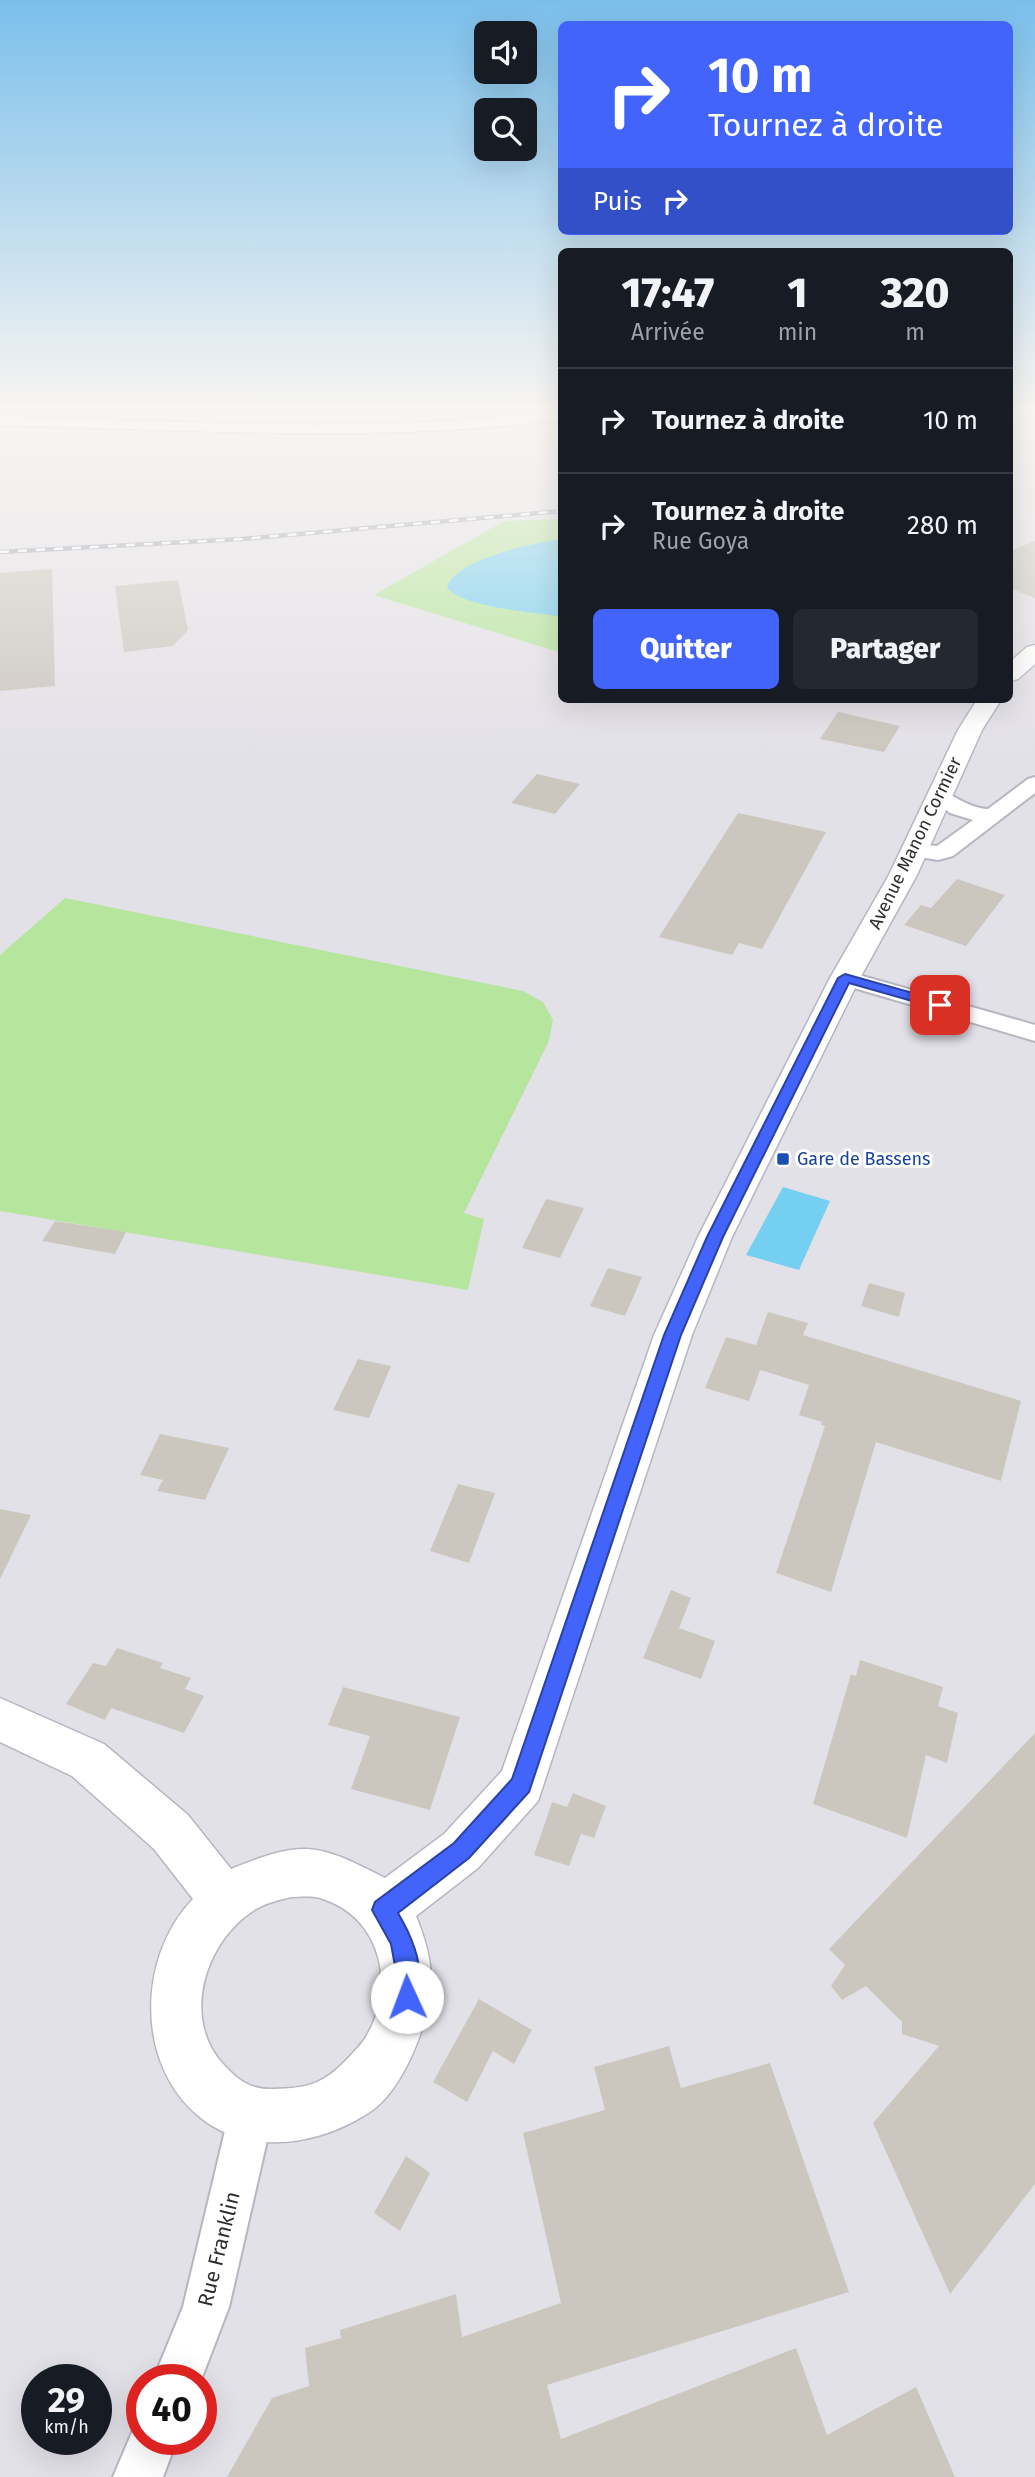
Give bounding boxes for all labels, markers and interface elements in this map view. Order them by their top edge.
map controls [474,21,537,161]
button: sound [474,21,537,84]
text: 10 m [708,46,812,105]
icon: right [593,49,684,140]
button: search [474,98,537,161]
text: Tournez à droite [708,106,944,144]
icon: right [656,182,694,220]
text: Puis [593,186,642,217]
text: 17:47 [622,268,714,318]
text: 1 [788,268,807,318]
text: 320 [881,268,949,318]
text: Arrivée [631,318,705,346]
text: min [778,318,817,346]
text: m [905,318,925,346]
icon: right [593,402,631,440]
text: Tournez à droite [652,405,844,436]
text: 10 m [923,405,978,436]
text: Tournez à droite [652,496,844,527]
icon: right [593,507,631,545]
text: 280 m [907,510,978,541]
text: Rue Goya [652,527,749,555]
button: Quitter [593,609,779,689]
button: Partager [793,609,978,689]
street label: Avenue Manon Cormier [864,753,966,933]
pin [910,975,970,1035]
icon: arrive [921,986,959,1024]
place label: Gare de Bassens [797,1148,930,1170]
marker: Gare de Bassens [775,1151,791,1167]
position arrow [370,1960,444,2034]
street label: Rue Franklin [192,2189,246,2309]
speed limit sign: 40 [126,2364,217,2455]
text: 29 [48,2379,85,2421]
text: km/h [44,2416,89,2438]

